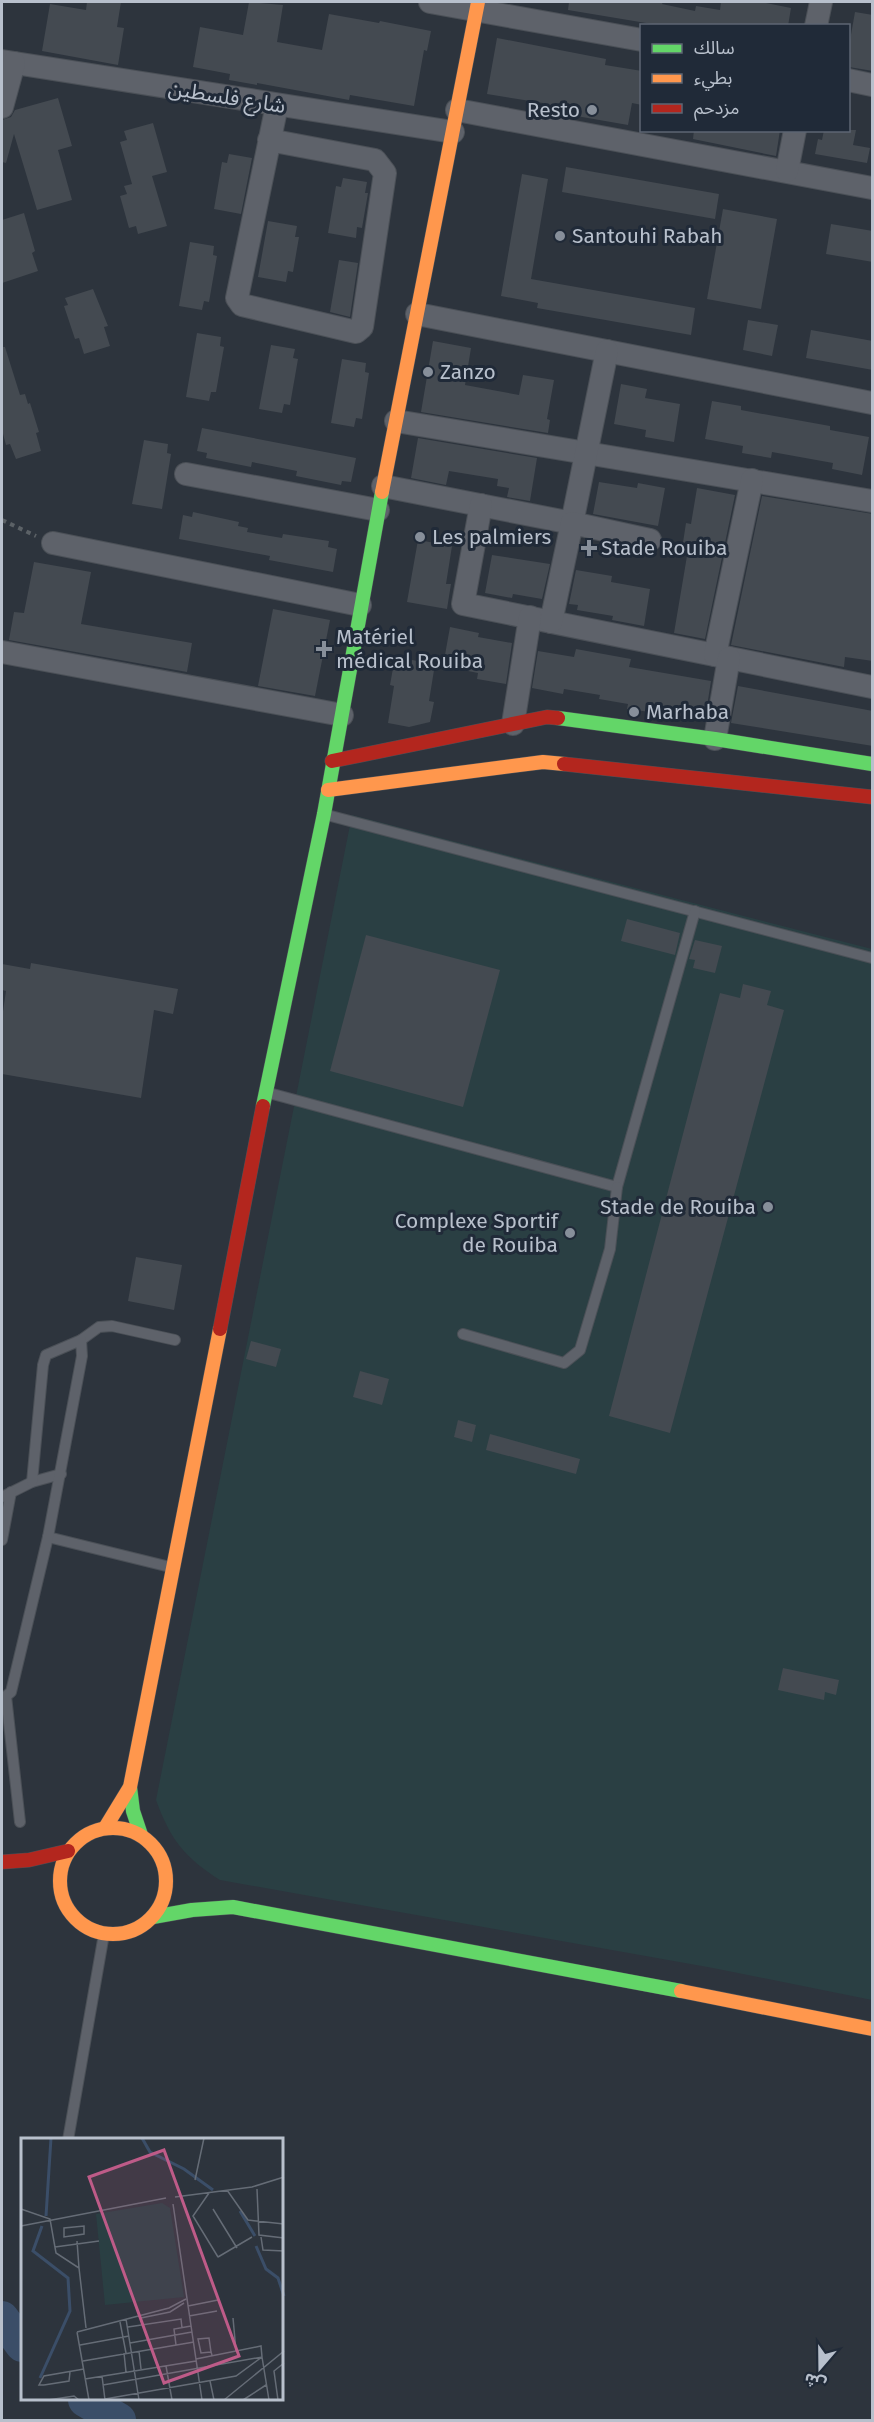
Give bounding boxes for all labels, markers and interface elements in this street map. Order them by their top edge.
legend [640,24,850,132]
text: سالك [694,37,735,59]
text: بطيء [694,67,732,91]
street label: شارع فلسطين [166,75,287,121]
place label: Resto [527,97,580,123]
text: مزدحم [694,97,739,121]
marker: Resto [585,103,599,117]
place label: Santouhi Rabah [572,223,723,249]
marker: Santouhi Rabah [553,229,567,243]
place label: Zanzo [440,359,496,385]
marker: Zanzo [421,365,435,379]
place label: Les palmiers [432,524,552,550]
marker: Les palmiers [413,530,427,544]
place label: Stade Rouiba [601,535,727,561]
marker: Stade Rouiba [582,541,596,555]
place label: Matériel médical Rouiba [336,624,483,674]
marker: Matériel médical Rouiba [317,642,331,656]
place label: Marhaba [646,699,729,725]
marker: Marhaba [627,705,641,719]
place label: Stade de Rouiba [600,1194,756,1220]
marker: Stade de Rouiba [761,1200,775,1214]
place label: Complexe Sportif de Rouiba [395,1208,560,1258]
marker: Complexe Sportif de Rouiba [563,1226,577,1240]
inset map [21,2138,284,2401]
north arrow [790,2338,850,2398]
text: ش [801,2369,829,2394]

